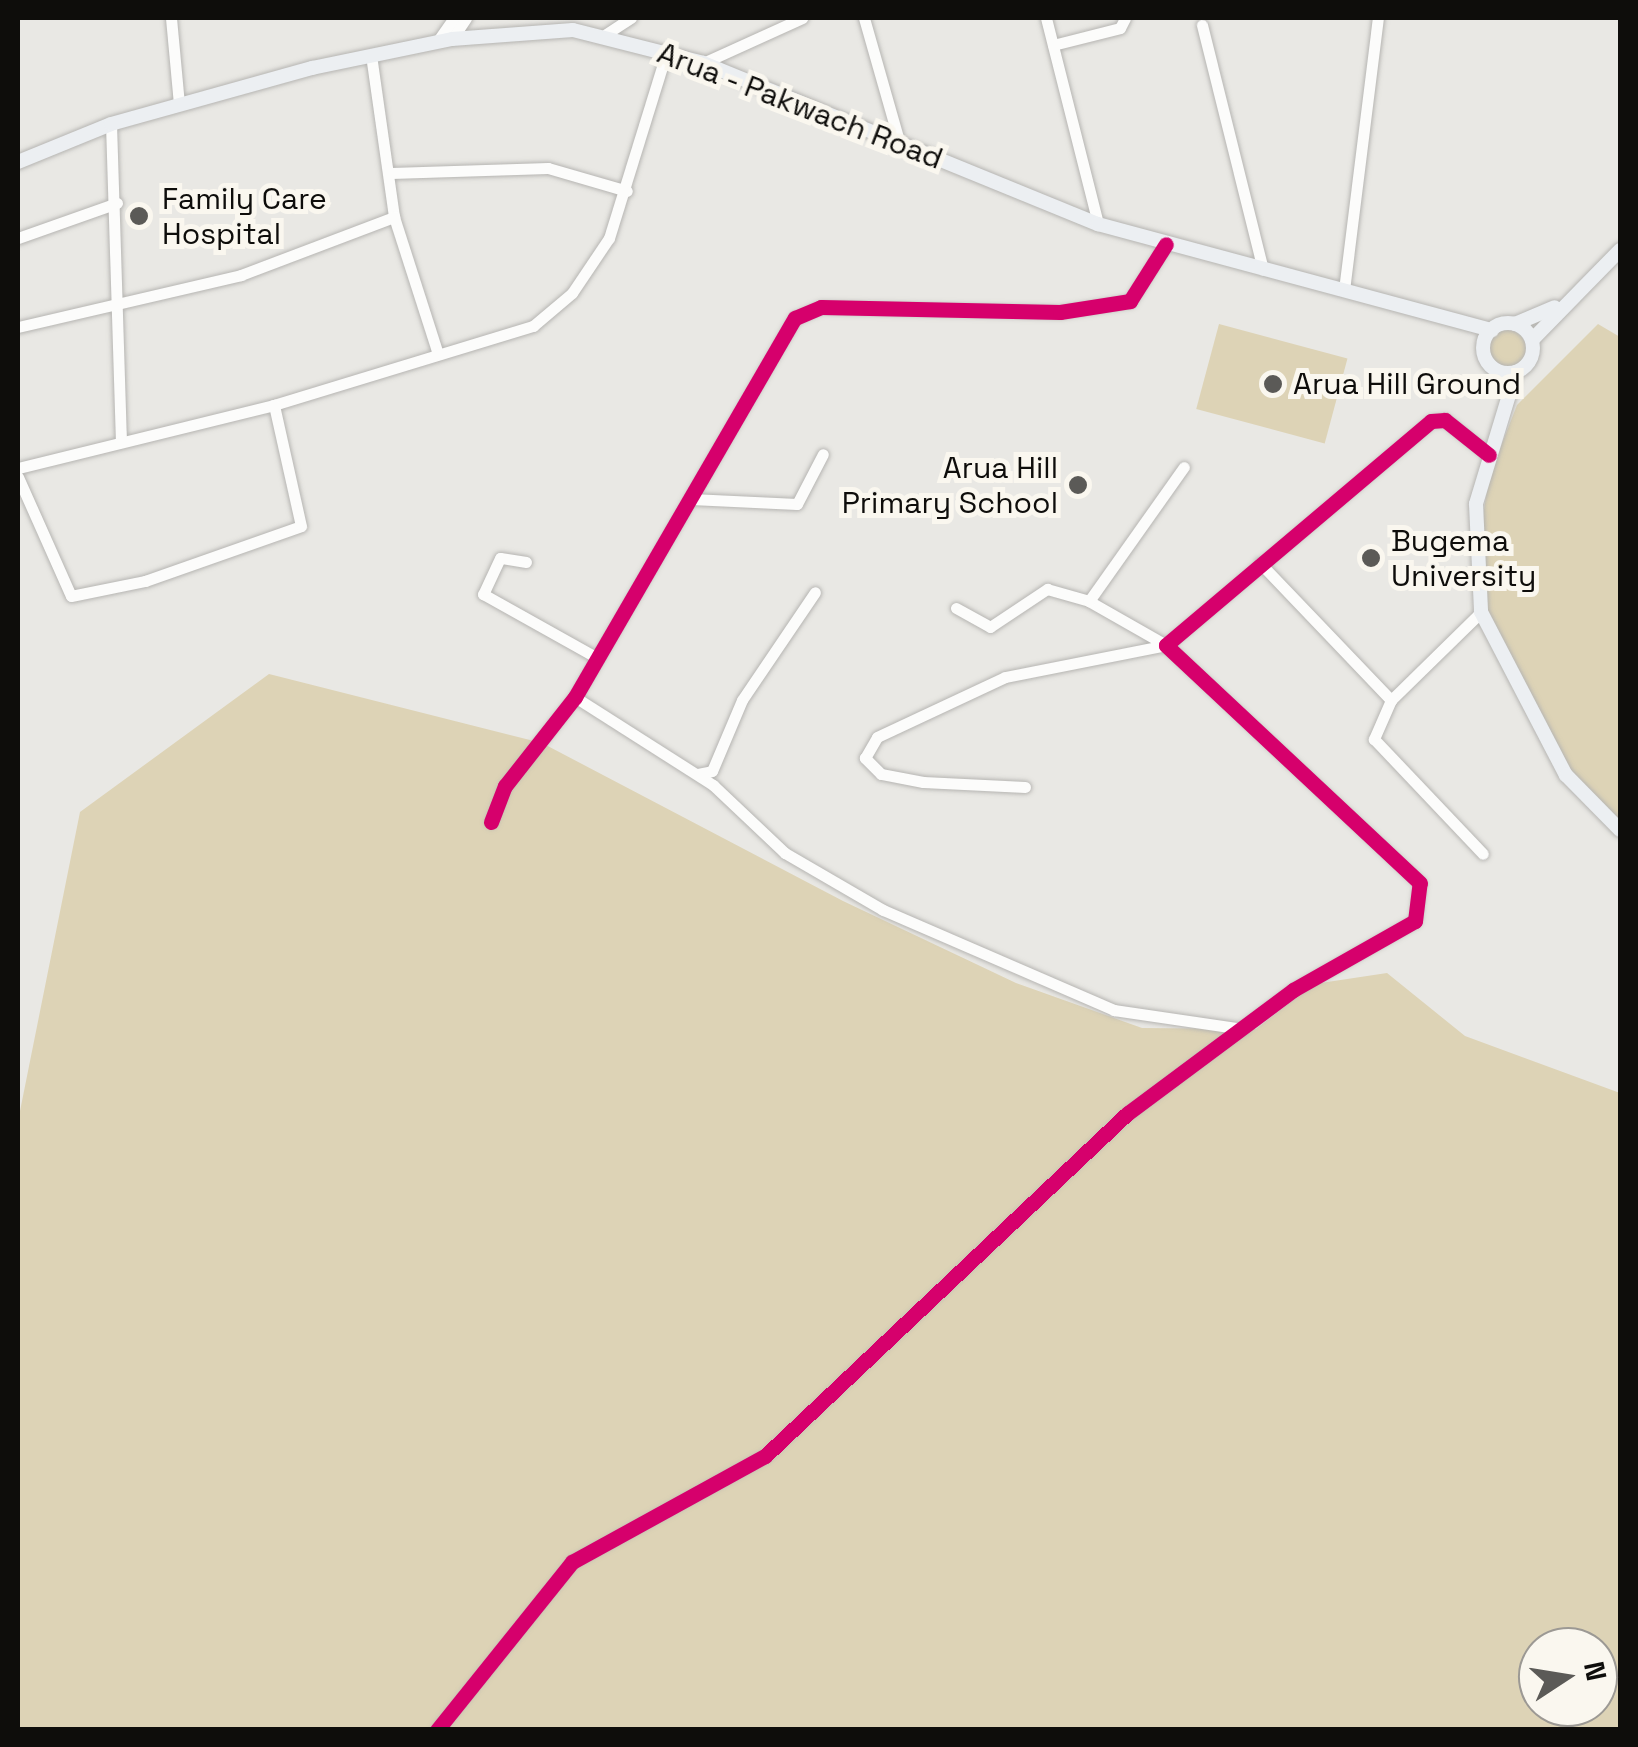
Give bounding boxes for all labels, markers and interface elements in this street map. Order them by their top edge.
street label: Arua - Pakwach Road [652,35,948,177]
place label: Family Care Hospital [162,181,327,252]
marker: Family Care Hospital [126,203,152,229]
place label: Arua Hill Ground [1293,366,1521,402]
marker: Arua Hill Ground [1262,373,1284,395]
place label: Arua Hill Primary School [842,450,1058,520]
marker: Arua Hill Primary School [1067,474,1089,496]
place label: Bugema University [1391,523,1536,594]
marker: Bugema University [1360,547,1382,569]
north arrow [1518,1627,1618,1727]
text: N [1576,1658,1615,1684]

